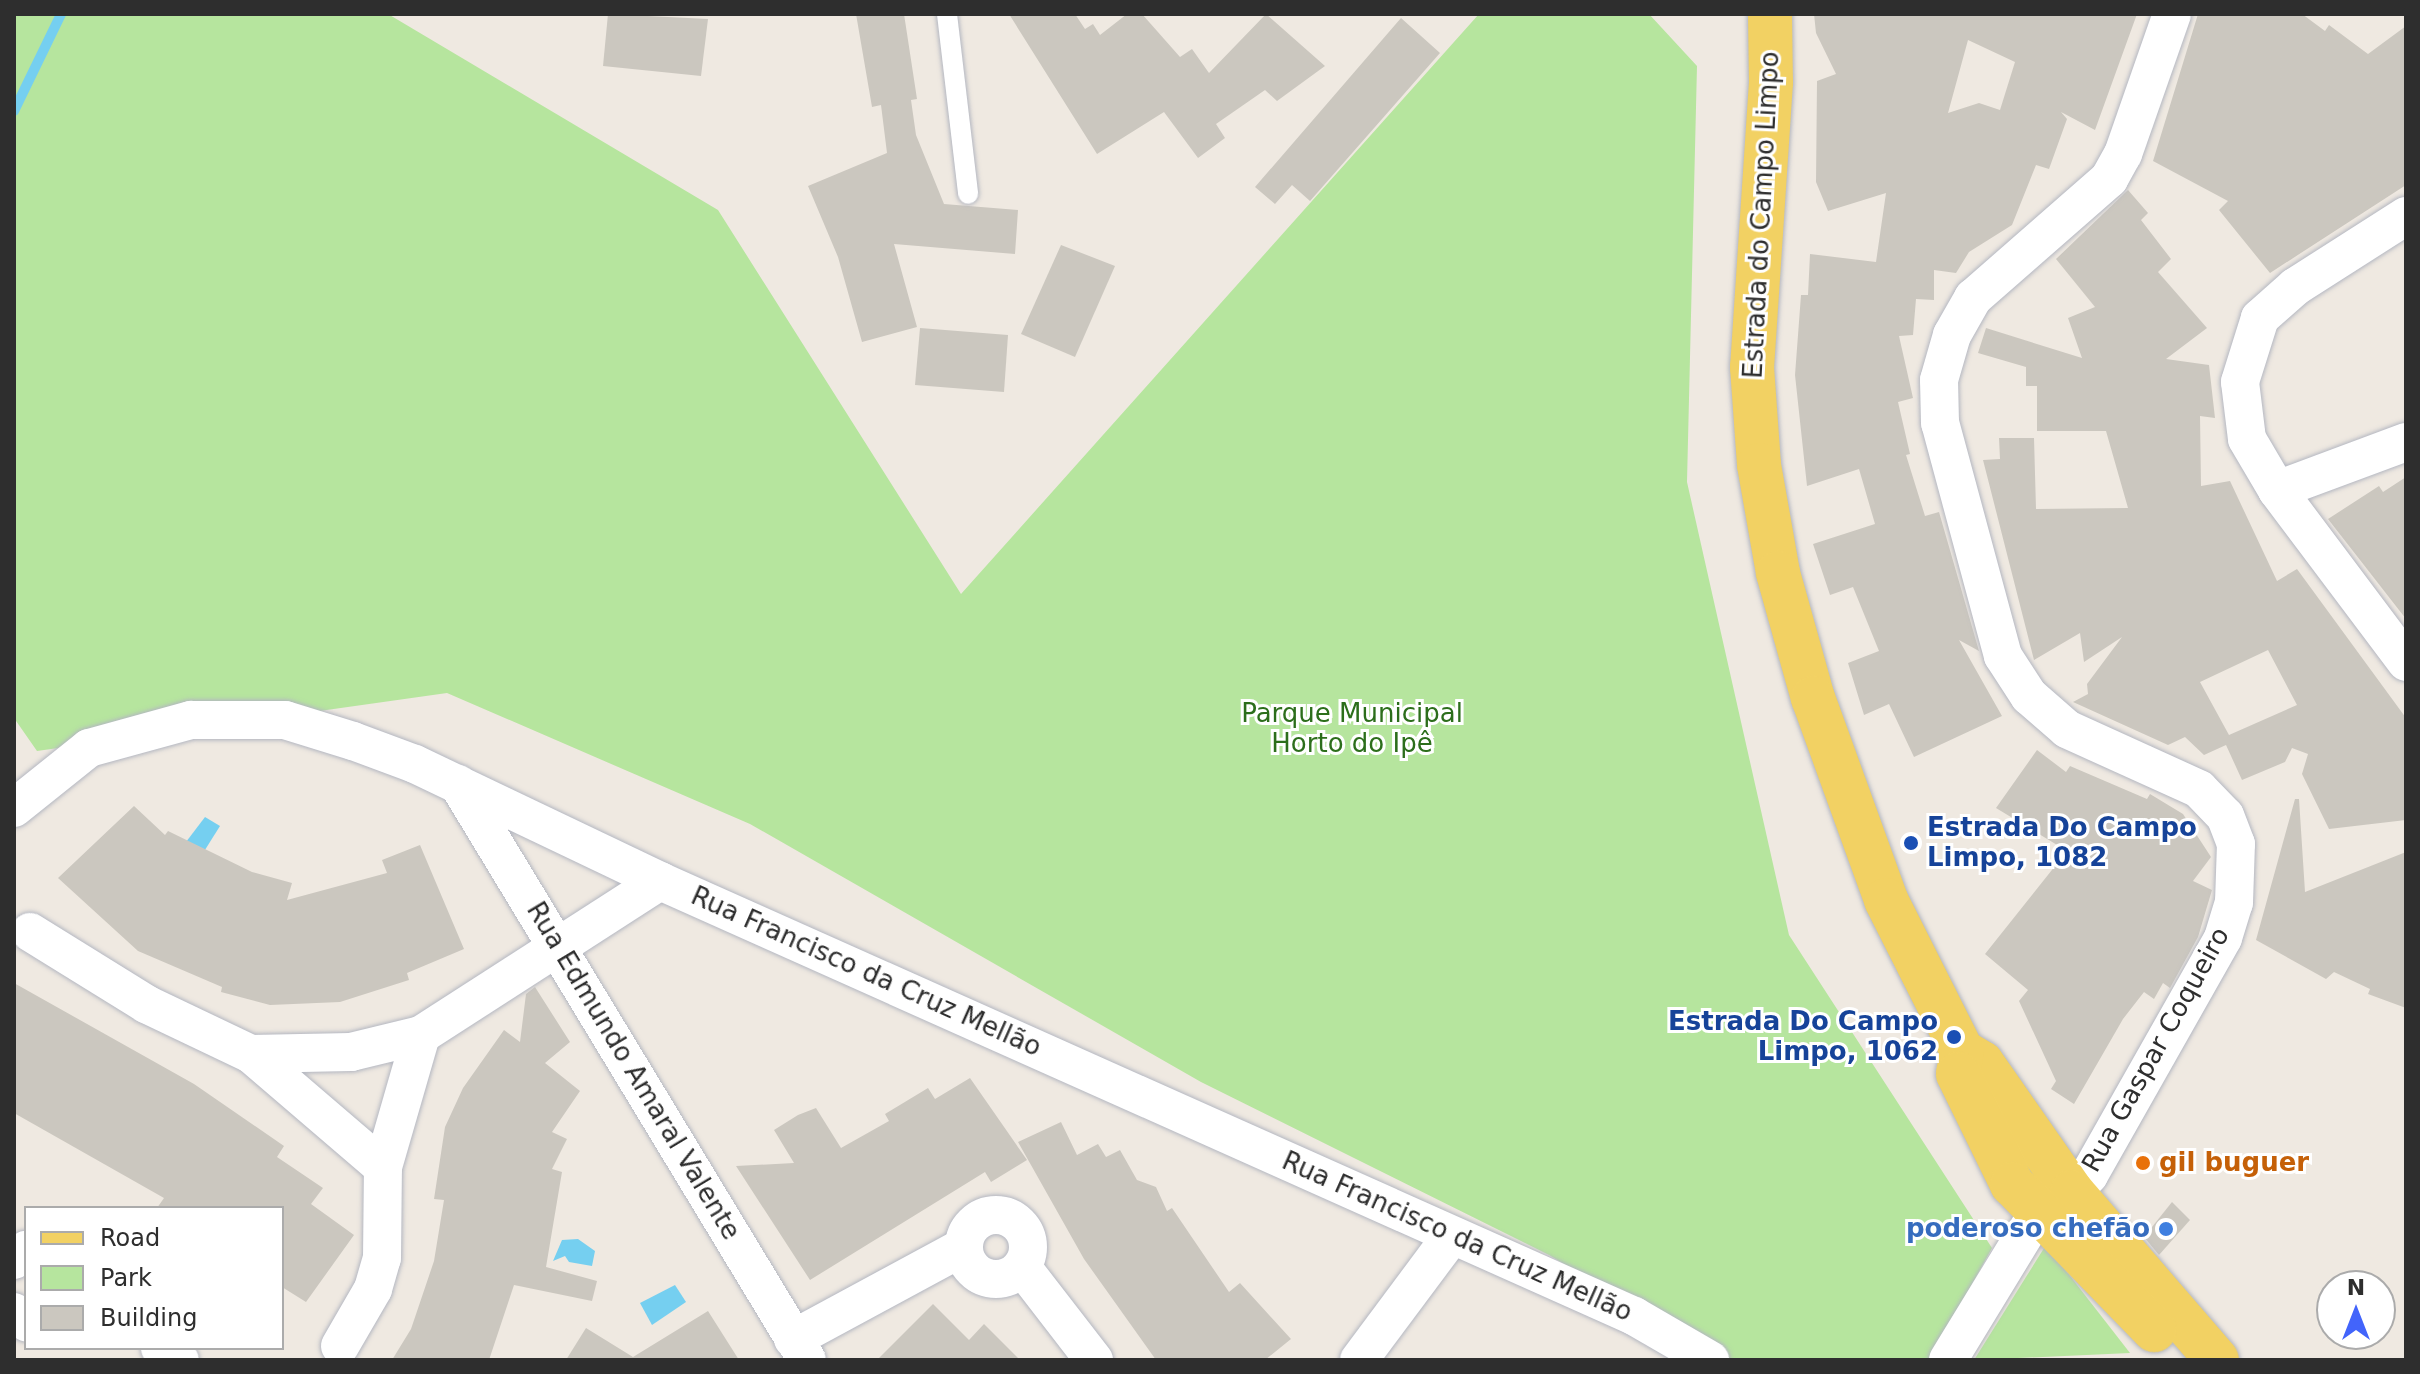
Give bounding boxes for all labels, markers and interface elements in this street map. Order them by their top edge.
street label: Estrada do Campo Limpo [1738,51,1786,379]
park label: Parque Municipal Horto do Ipê [1241,698,1463,760]
place label: Estrada Do Campo Limpo, 1082 [1927,812,2197,874]
marker: Estrada Do Campo Limpo, 1082 [1902,834,1920,852]
street label: Rua Francisco da Cruz Mellão [686,880,1046,1064]
street label: Rua Edmundo Amaral Valente [520,897,746,1245]
street label: Rua Gaspar Coqueiro [2076,922,2236,1178]
place label: Estrada Do Campo Limpo, 1062 [1668,1006,1938,1068]
marker: Estrada Do Campo Limpo, 1062 [1945,1028,1963,1046]
street label: Rua Francisco da Cruz Mellão [1277,1145,1637,1329]
place label: gil buguer [2159,1147,2309,1179]
marker: gil buguer [2134,1154,2152,1172]
legend [24,1206,284,1350]
place label: poderoso chefão [1906,1213,2150,1245]
marker: poderoso chefão [2157,1220,2175,1238]
text: Road [100,1224,160,1252]
text: Park [100,1264,152,1292]
north arrow [2316,1270,2396,1350]
text: N [2347,1275,2365,1300]
text: Building [100,1304,197,1332]

